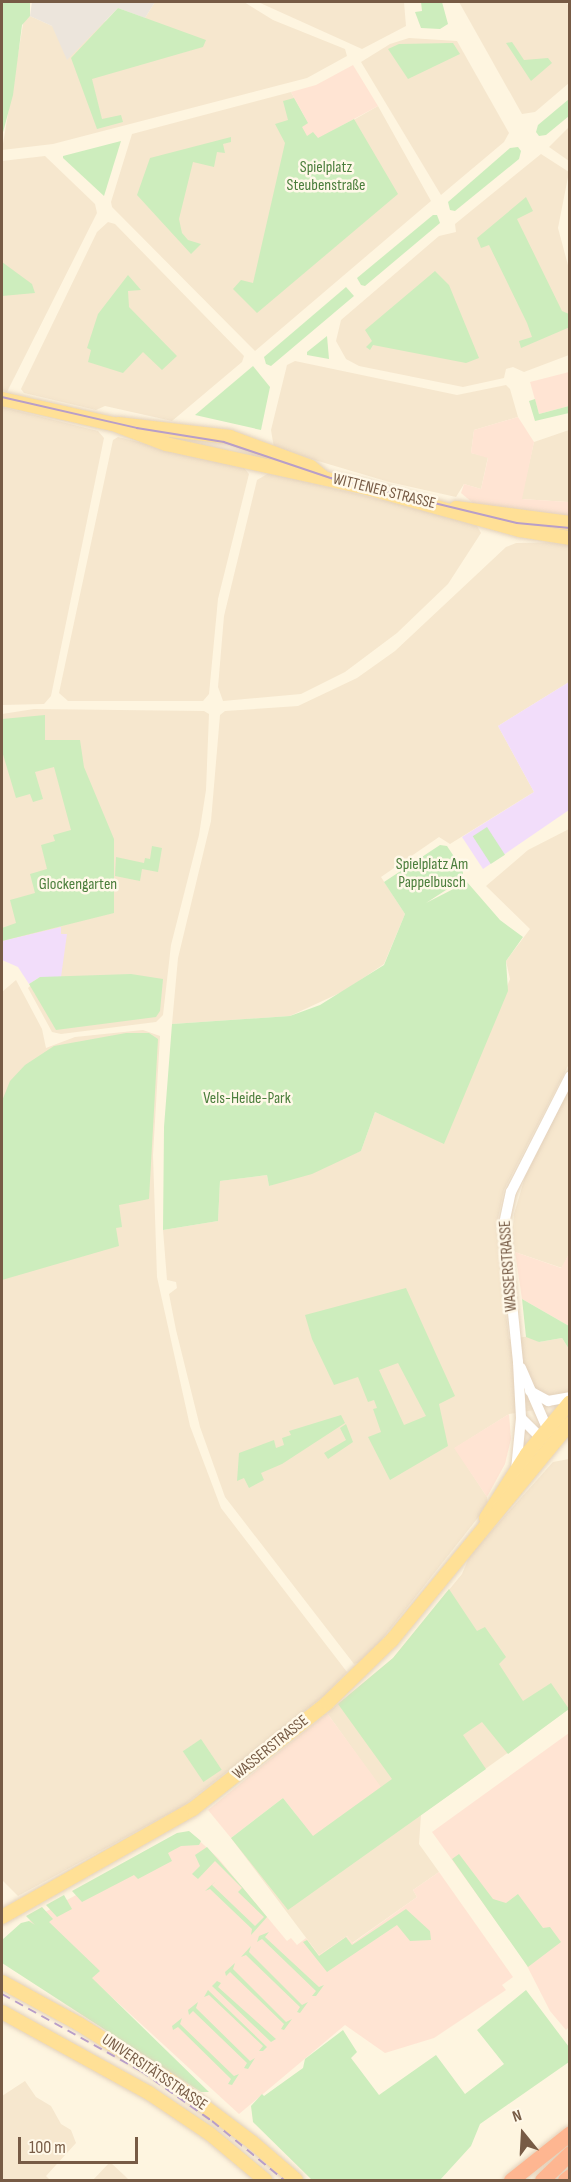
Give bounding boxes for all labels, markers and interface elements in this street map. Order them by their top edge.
park label: Spielplatz Steubenstraße [287,158,365,196]
street label: WITTENER STRASSE [331,470,437,514]
park label: Spielplatz Am Pappelbusch [396,855,468,893]
park label: Glockengarten [39,875,117,895]
park label: Vels-Heide-Park [203,1089,291,1109]
street label: WASSERSTRASSE [496,1220,522,1312]
street label: WASSERSTRASSE [229,1712,313,1784]
street label: UNIVERSITÄTSSTRASSE [98,2031,210,2115]
north arrow [493,2104,553,2164]
text: N [510,2106,524,2127]
scale bar [21,2125,141,2163]
text: 100 m [29,2137,66,2158]

